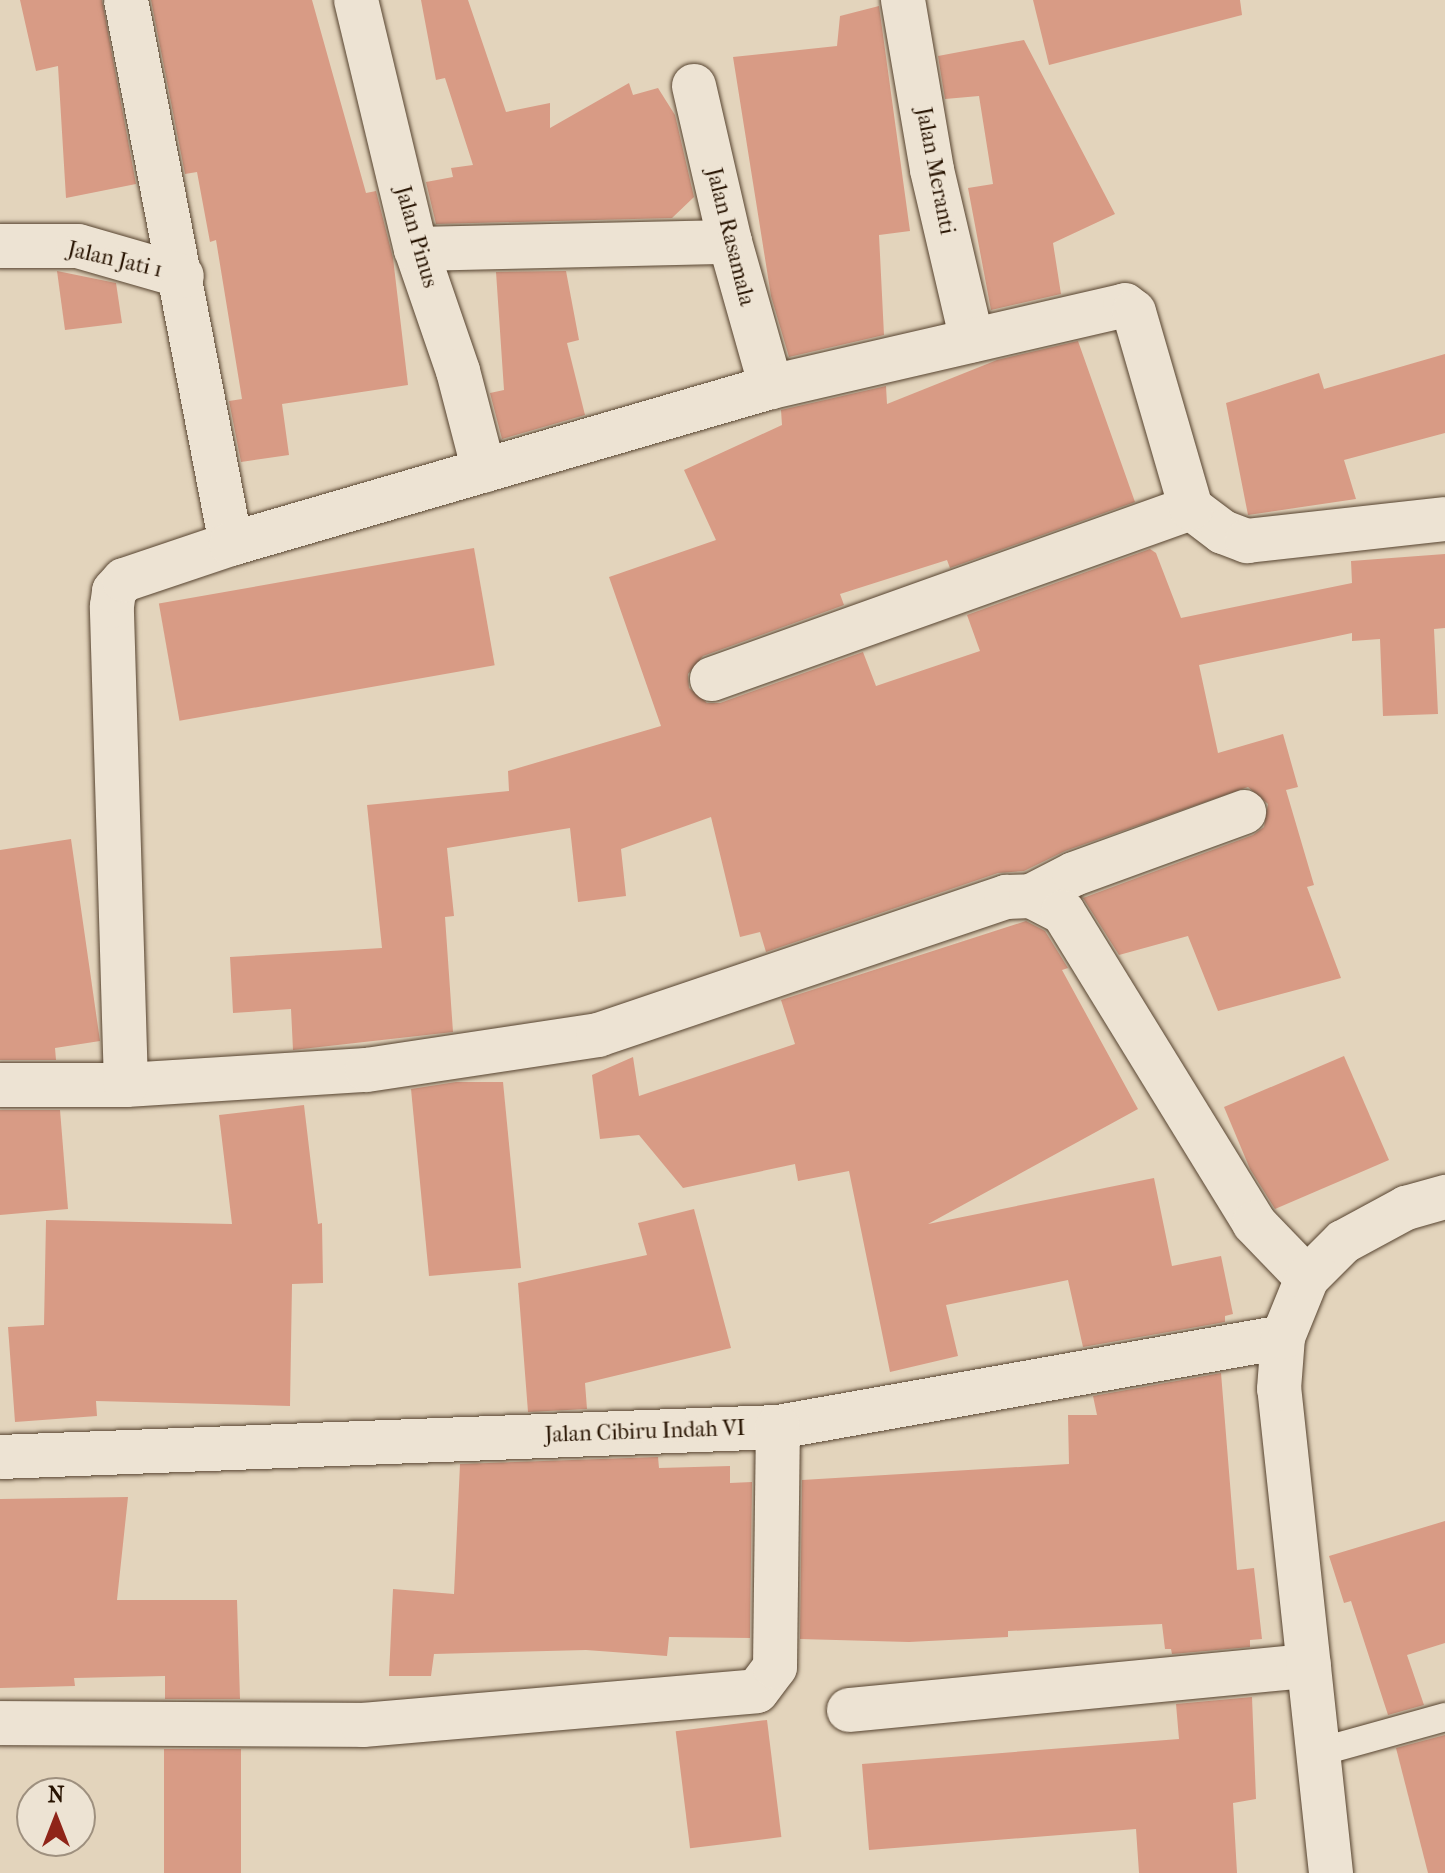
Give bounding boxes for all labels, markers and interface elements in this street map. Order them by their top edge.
street label: Jalan Meranti [910,105,960,237]
street label: Jalan Rasamala [700,165,760,309]
street label: Jalan Pinus [389,183,443,291]
street label: Jalan Jati 1 [65,236,165,284]
street label: Jalan Cibiru Indah VI [544,1415,746,1449]
north arrow [16,1777,96,1857]
text: N [48,1782,64,1808]

